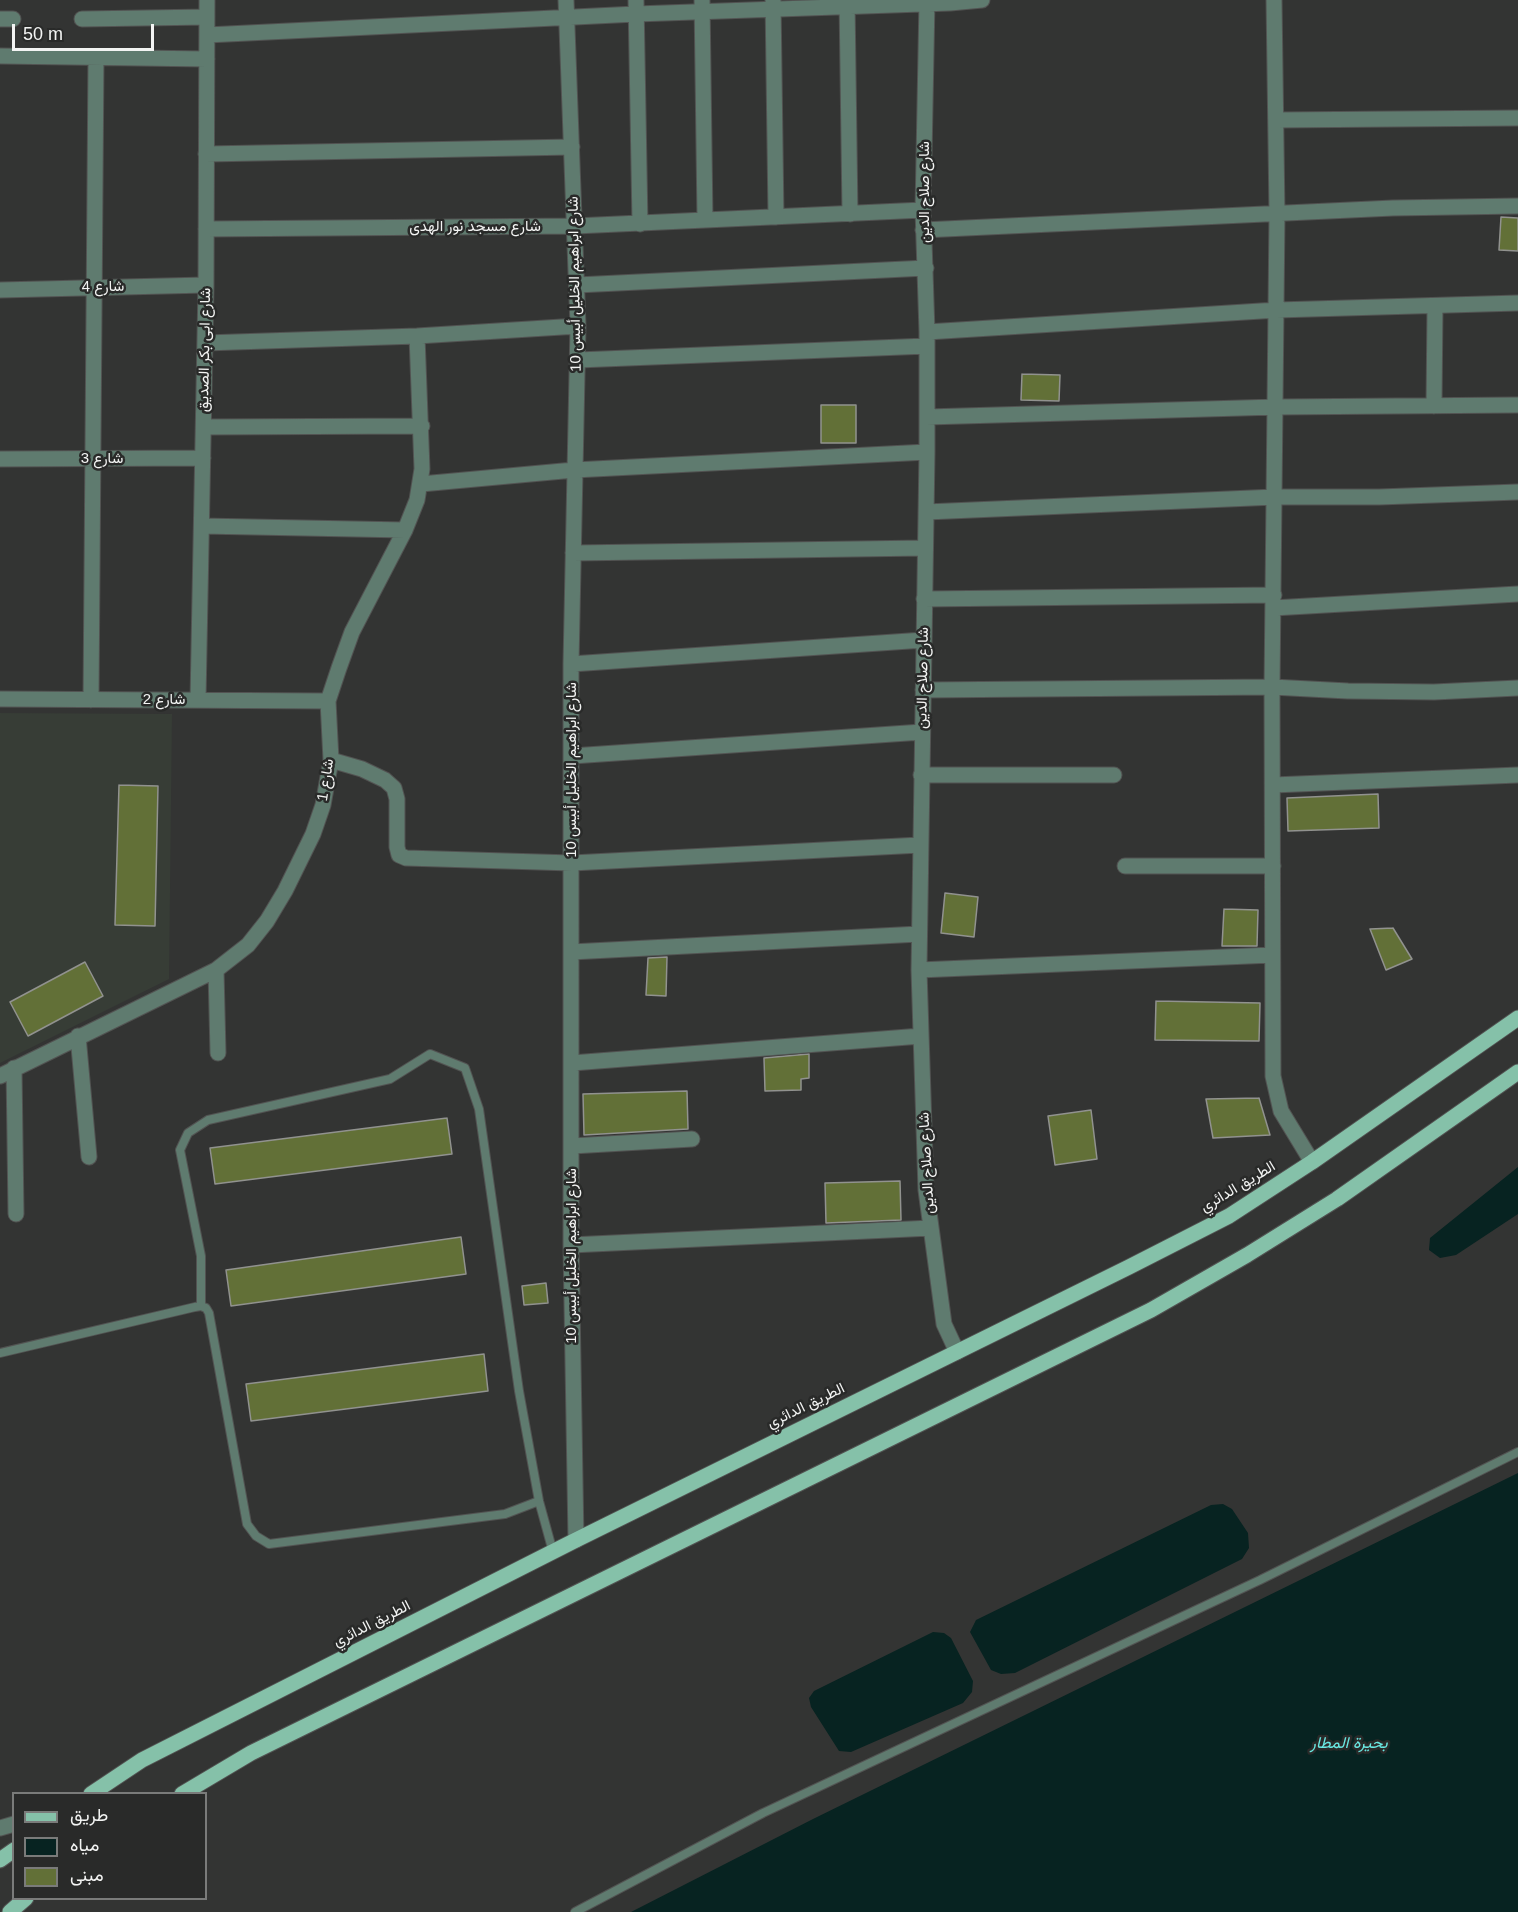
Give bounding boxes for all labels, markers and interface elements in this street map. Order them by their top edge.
scale bar [15,12,158,50]
text: 50 m [23,24,63,44]
street label: شارع صلاح الدين [916,141,934,243]
street label: شارع ابراهيم الخليل أبيس 10 [564,196,586,372]
street label: شارع مسجد نور الهدى [409,218,541,236]
street label: شارع 4 [82,278,124,296]
street label: شارع ابى بكر الصديق [195,288,215,412]
street label: شارع 3 [81,450,123,468]
street label: شارع صلاح الدين [913,627,933,729]
street label: شارع ابراهيم الخليل أبيس 10 [563,682,581,858]
street label: شارع 2 [143,691,185,709]
street label: شارع 1 [314,758,338,802]
street label: شارع صلاح الدين [915,1112,939,1214]
street label: الطريق الدائري [1197,1158,1279,1216]
street label: شارع ابراهيم الخليل أبيس 10 [563,1168,581,1344]
street label: الطريق الدائري [764,1379,848,1433]
street label: الطريق الدائري [330,1597,414,1651]
water label: بحيرة المطار [1311,1734,1387,1754]
legend [12,1792,207,1900]
text: طريق [70,1805,108,1825]
text: مياه [70,1835,99,1855]
text: مبنى [70,1865,104,1885]

